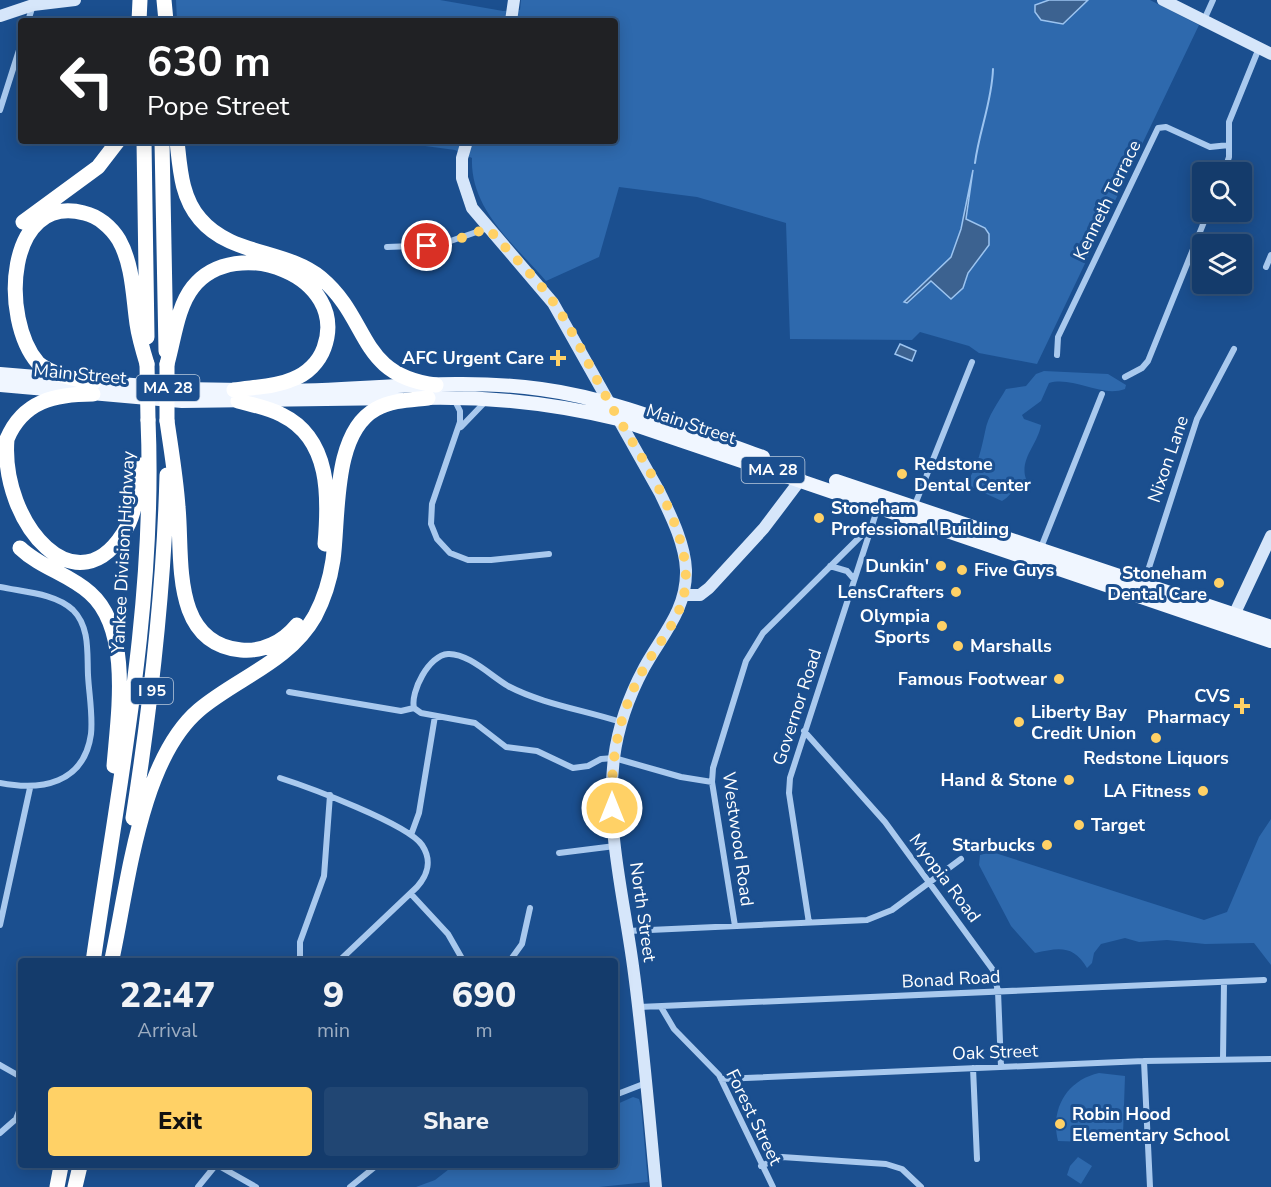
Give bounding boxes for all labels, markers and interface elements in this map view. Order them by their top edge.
text: 630 m [147,34,271,91]
icon: left [48,42,126,120]
text: Pope Street [147,88,289,125]
street label: Kenneth Terrace [1068,136,1146,264]
map controls [1192,162,1252,294]
button: search [1192,162,1252,222]
pin [401,220,452,271]
icon: arrive [410,229,443,262]
button: layers [1192,234,1252,294]
place label: AFC Urgent Care [402,346,544,370]
marker: AFC Urgent Care [549,349,567,367]
street label: Main Street [33,358,128,390]
road number: MA 28 [136,375,200,401]
street label: Main Street [643,398,740,450]
street label: Nixon Lane [1142,412,1194,506]
street label: Yankee Division Highway [106,449,140,655]
place label: Redstone Dental Center [914,452,1031,497]
road number: MA 28 [742,457,804,483]
marker: Redstone Dental Center [895,467,909,481]
place label: Stoneham Professional Building [831,496,1009,541]
marker: Stoneham Professional Building [812,511,826,525]
place label: Dunkin' [865,554,929,578]
place label: Five Guys [974,558,1055,582]
marker: Dunkin' [934,559,948,573]
place label: Stoneham Dental Care [1107,561,1207,606]
marker: Five Guys [955,563,969,577]
marker: Stoneham Dental Care [1212,576,1226,590]
place label: LensCrafters [837,580,944,604]
marker: LensCrafters [949,585,963,599]
place label: Olympia Sports [860,604,930,649]
marker: Olympia Sports [935,619,949,633]
place label: Marshalls [970,634,1052,658]
marker: Marshalls [951,639,965,653]
street label: Governor Road [767,646,827,768]
place label: Famous Footwear [898,667,1047,691]
marker: Famous Footwear [1052,672,1066,686]
road number: I 95 [131,678,173,704]
place label: CVS Pharmacy [1147,684,1231,729]
marker: CVS Pharmacy [1235,699,1249,713]
place label: Liberty Bay Credit Union [1031,700,1136,745]
marker: Liberty Bay Credit Union [1012,715,1026,729]
marker: Redstone Liquors [1149,731,1163,745]
place label: Redstone Liquors [1083,746,1229,770]
place label: Hand & Stone [940,768,1057,792]
street label: Westwood Road [717,770,759,908]
marker: Hand & Stone [1062,773,1076,787]
position arrow [580,776,644,840]
place label: LA Fitness [1103,779,1191,803]
marker: LA Fitness [1196,784,1210,798]
place label: Target [1091,813,1145,837]
marker: Target [1072,818,1086,832]
street label: Myopia Road [904,829,986,927]
place label: Starbucks [952,833,1035,857]
marker: Starbucks [1040,838,1054,852]
street label: North Street [624,861,662,964]
street label: Bonad Road [901,964,1001,994]
text: 22:47 [120,971,215,1020]
text: 9 [323,971,344,1020]
text: 690 [452,971,516,1020]
text: Arrival [137,1017,198,1044]
text: min [317,1017,350,1044]
text: m [475,1017,493,1044]
street label: Oak Street [952,1038,1039,1065]
street label: Forest Street [720,1065,788,1170]
button: Exit [48,1087,312,1156]
button: Share [324,1087,588,1156]
place label: Robin Hood Elementary School [1072,1102,1230,1147]
marker: Robin Hood Elementary School [1053,1117,1067,1131]

